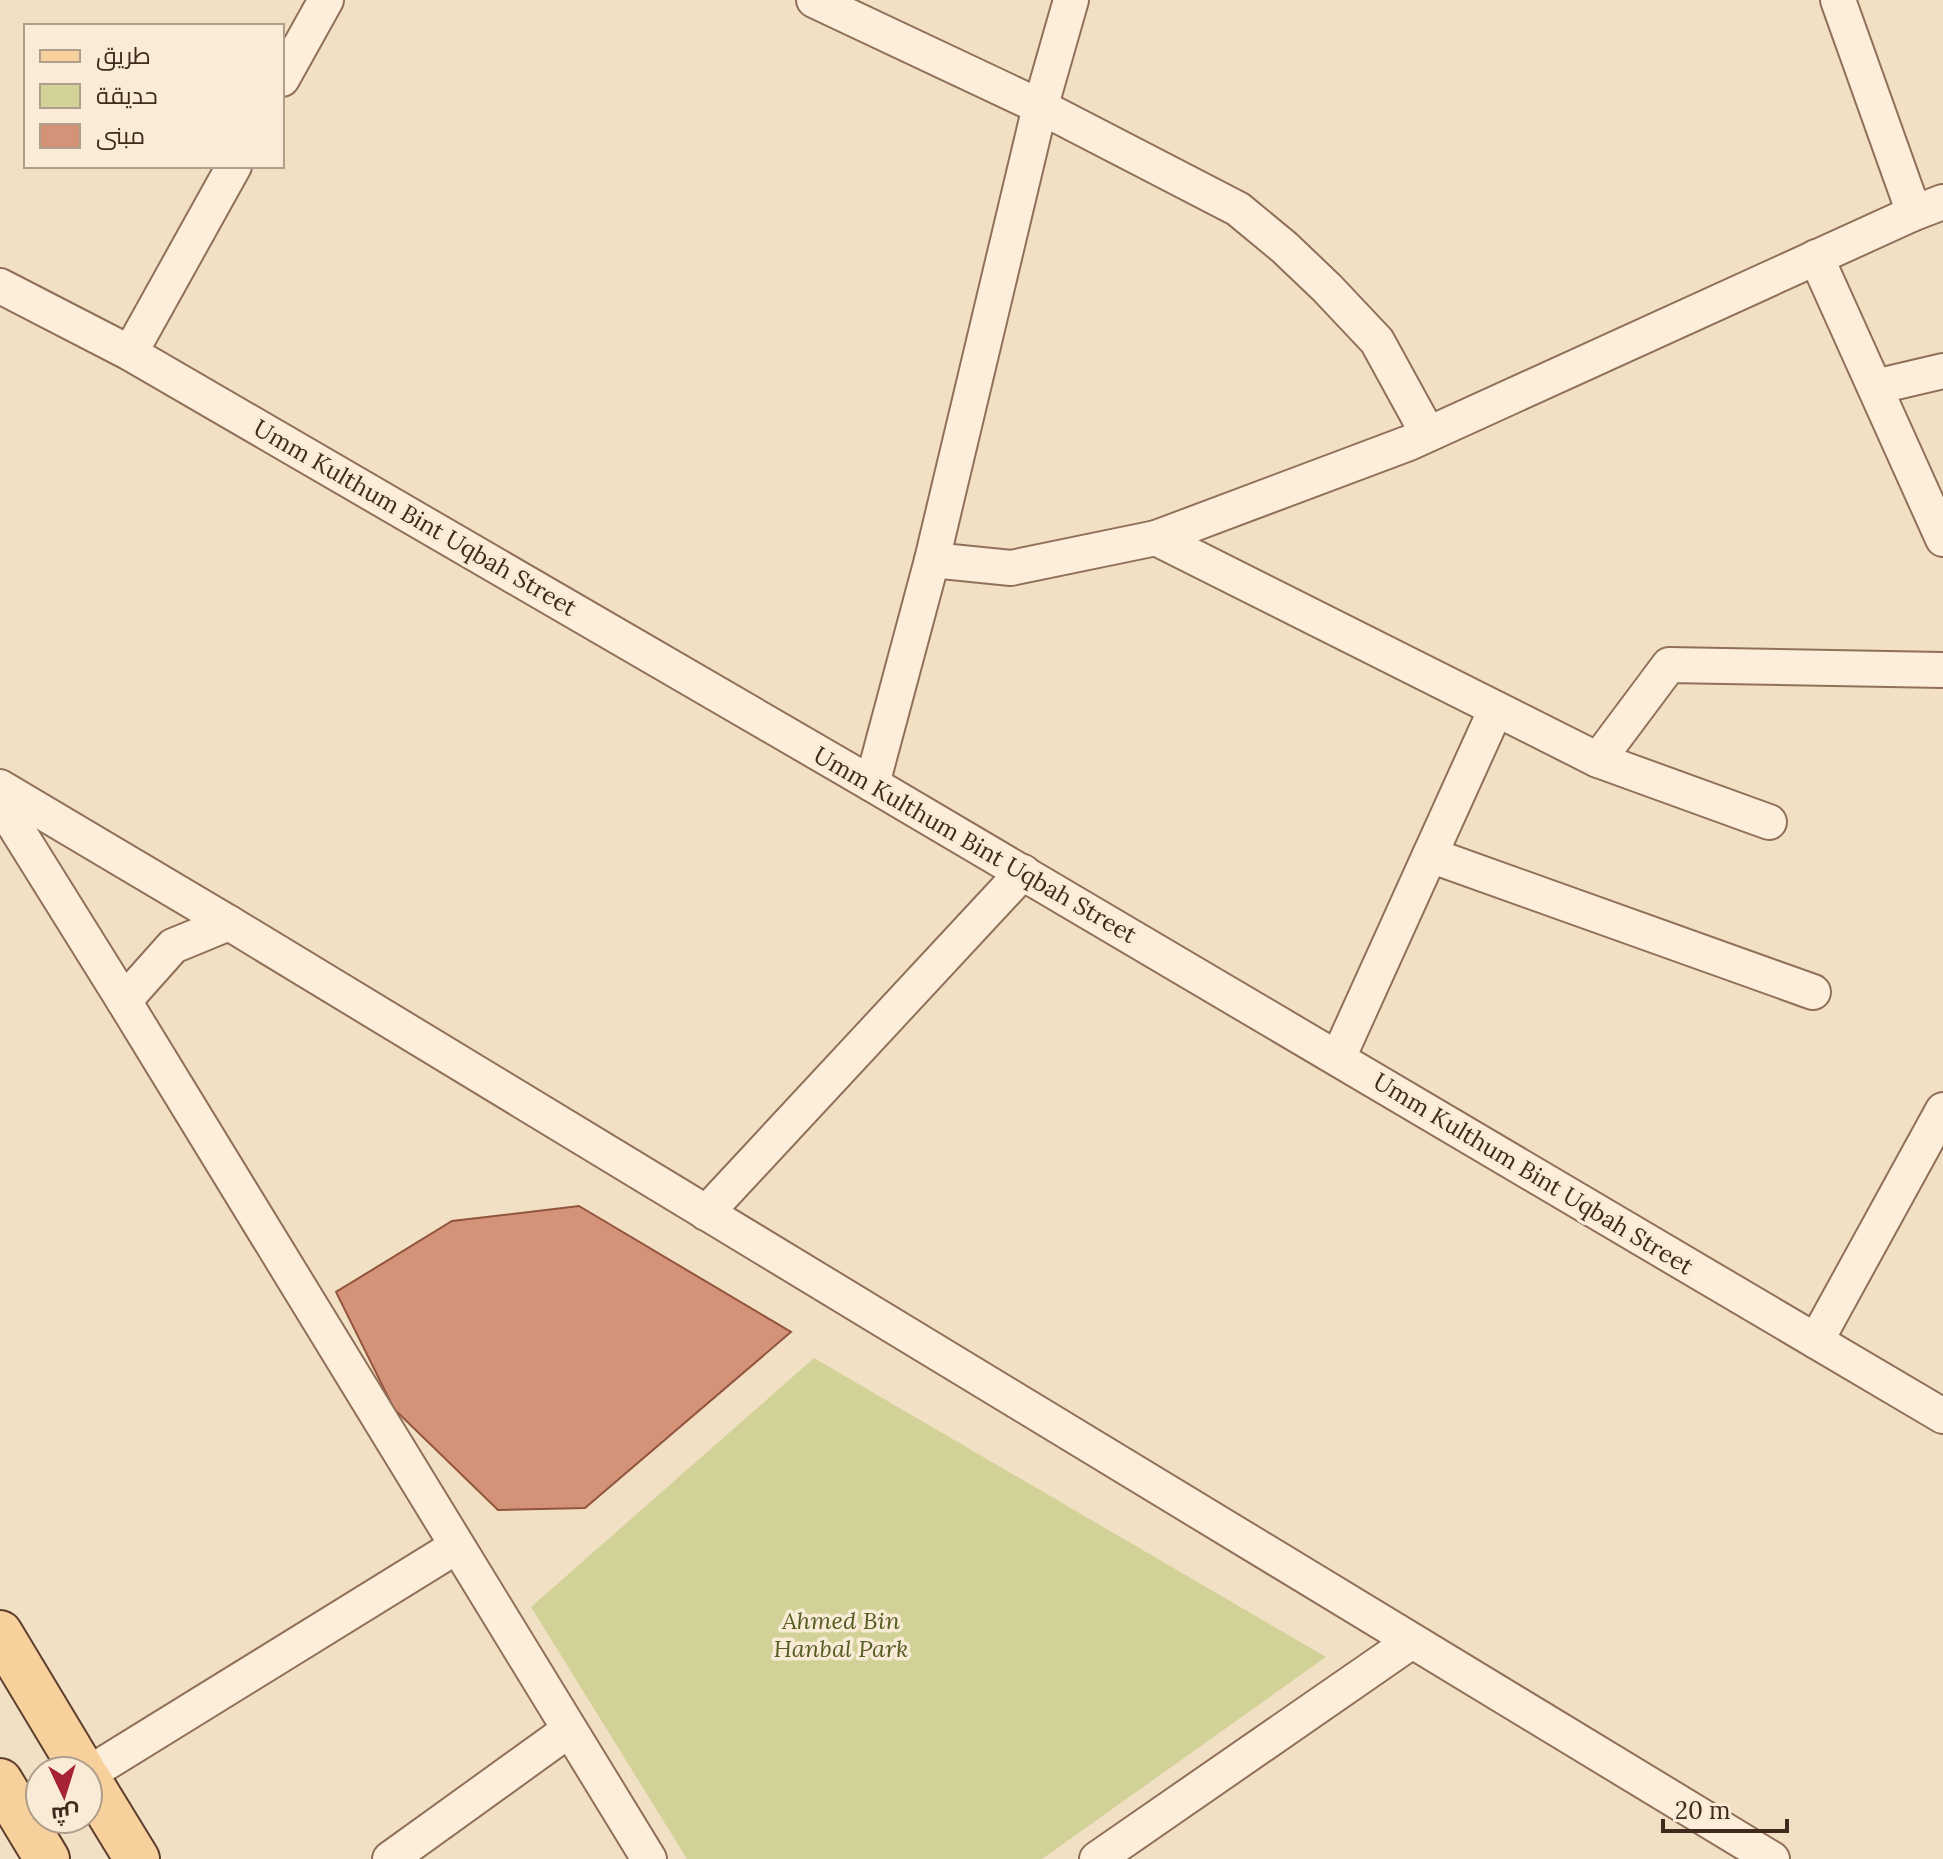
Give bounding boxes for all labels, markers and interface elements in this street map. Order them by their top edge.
legend [24,24,284,168]
text: طريق [96,40,151,71]
text: حديقة [96,80,158,111]
text: مبنى [96,120,145,151]
street label: Umm Kulthum Bint Uqbah Street [248,412,583,623]
street label: Umm Kulthum Bint Uqbah Street [808,739,1143,950]
street label: Umm Kulthum Bint Uqbah Street [1368,1065,1700,1282]
park label: Ahmed Bin Hanbal Park [774,1605,908,1664]
north arrow [24,1755,104,1835]
scale bar [1663,1783,1787,1833]
text: 20 m [1675,1795,1731,1826]
text: ش [50,1800,80,1830]

